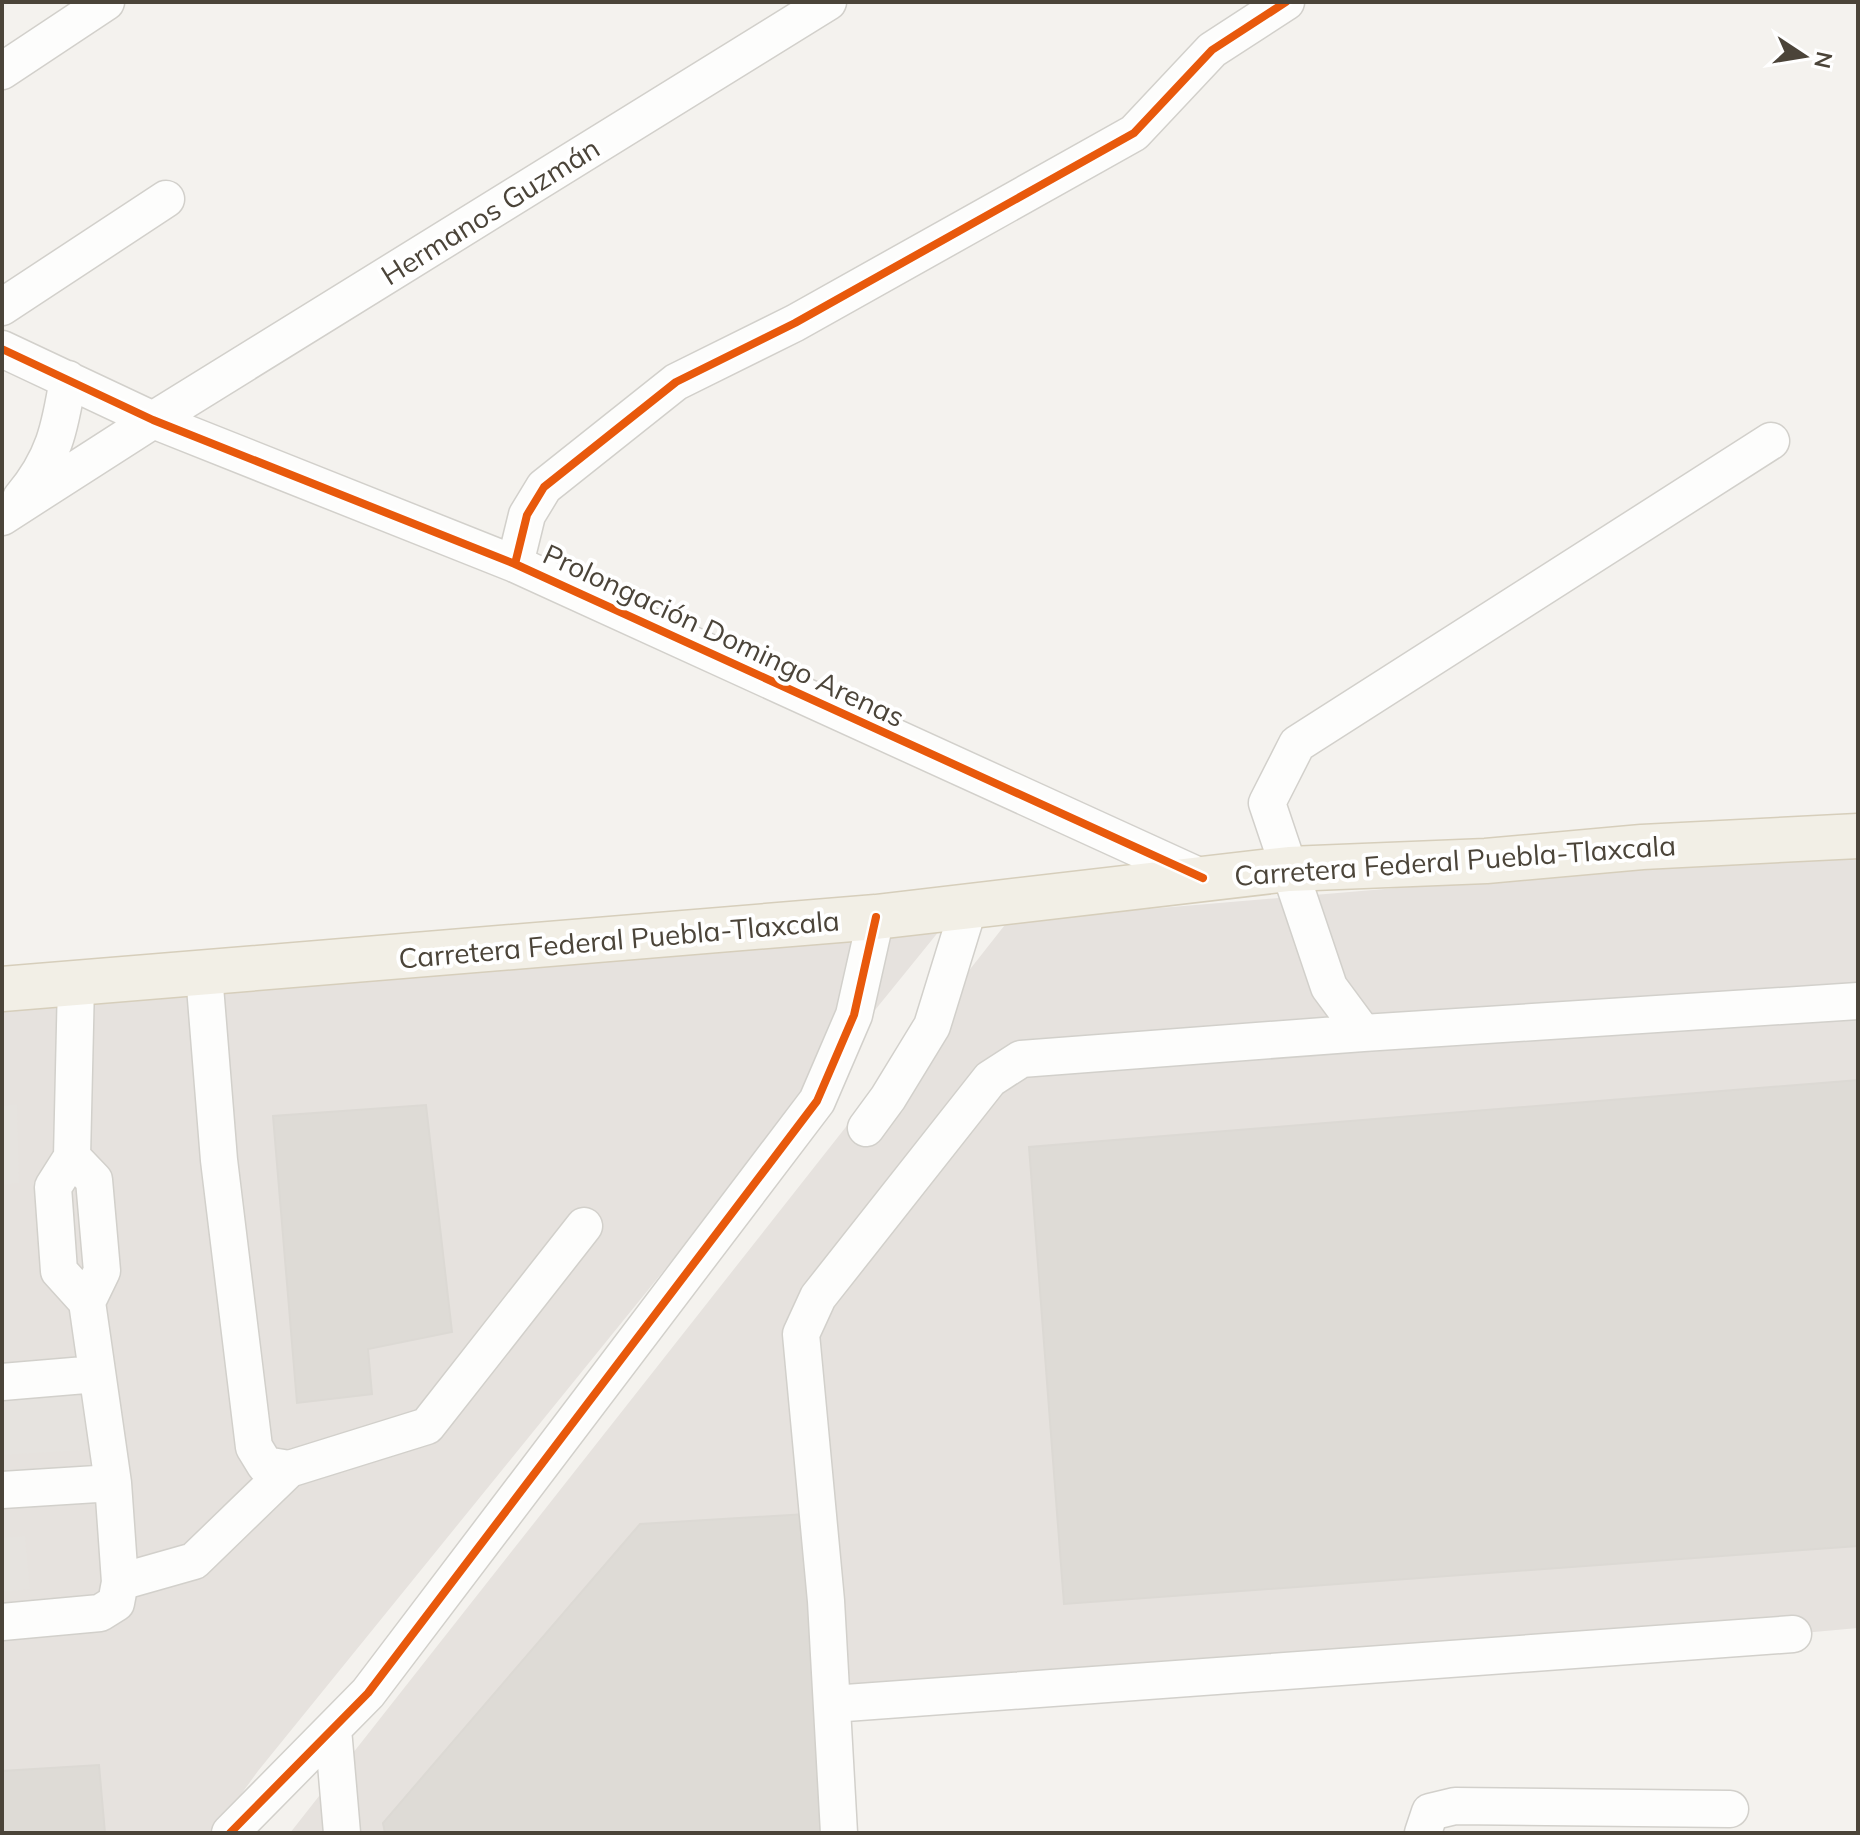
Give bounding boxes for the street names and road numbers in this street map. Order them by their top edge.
street label: Hermanos Guzmán [374,130,606,292]
street label: Prolongación Domingo Arenas [538,536,910,734]
street label: Carretera Federal Puebla-Tlaxcala [1233,827,1677,893]
street label: Carretera Federal Puebla-Tlaxcala [397,902,841,976]

